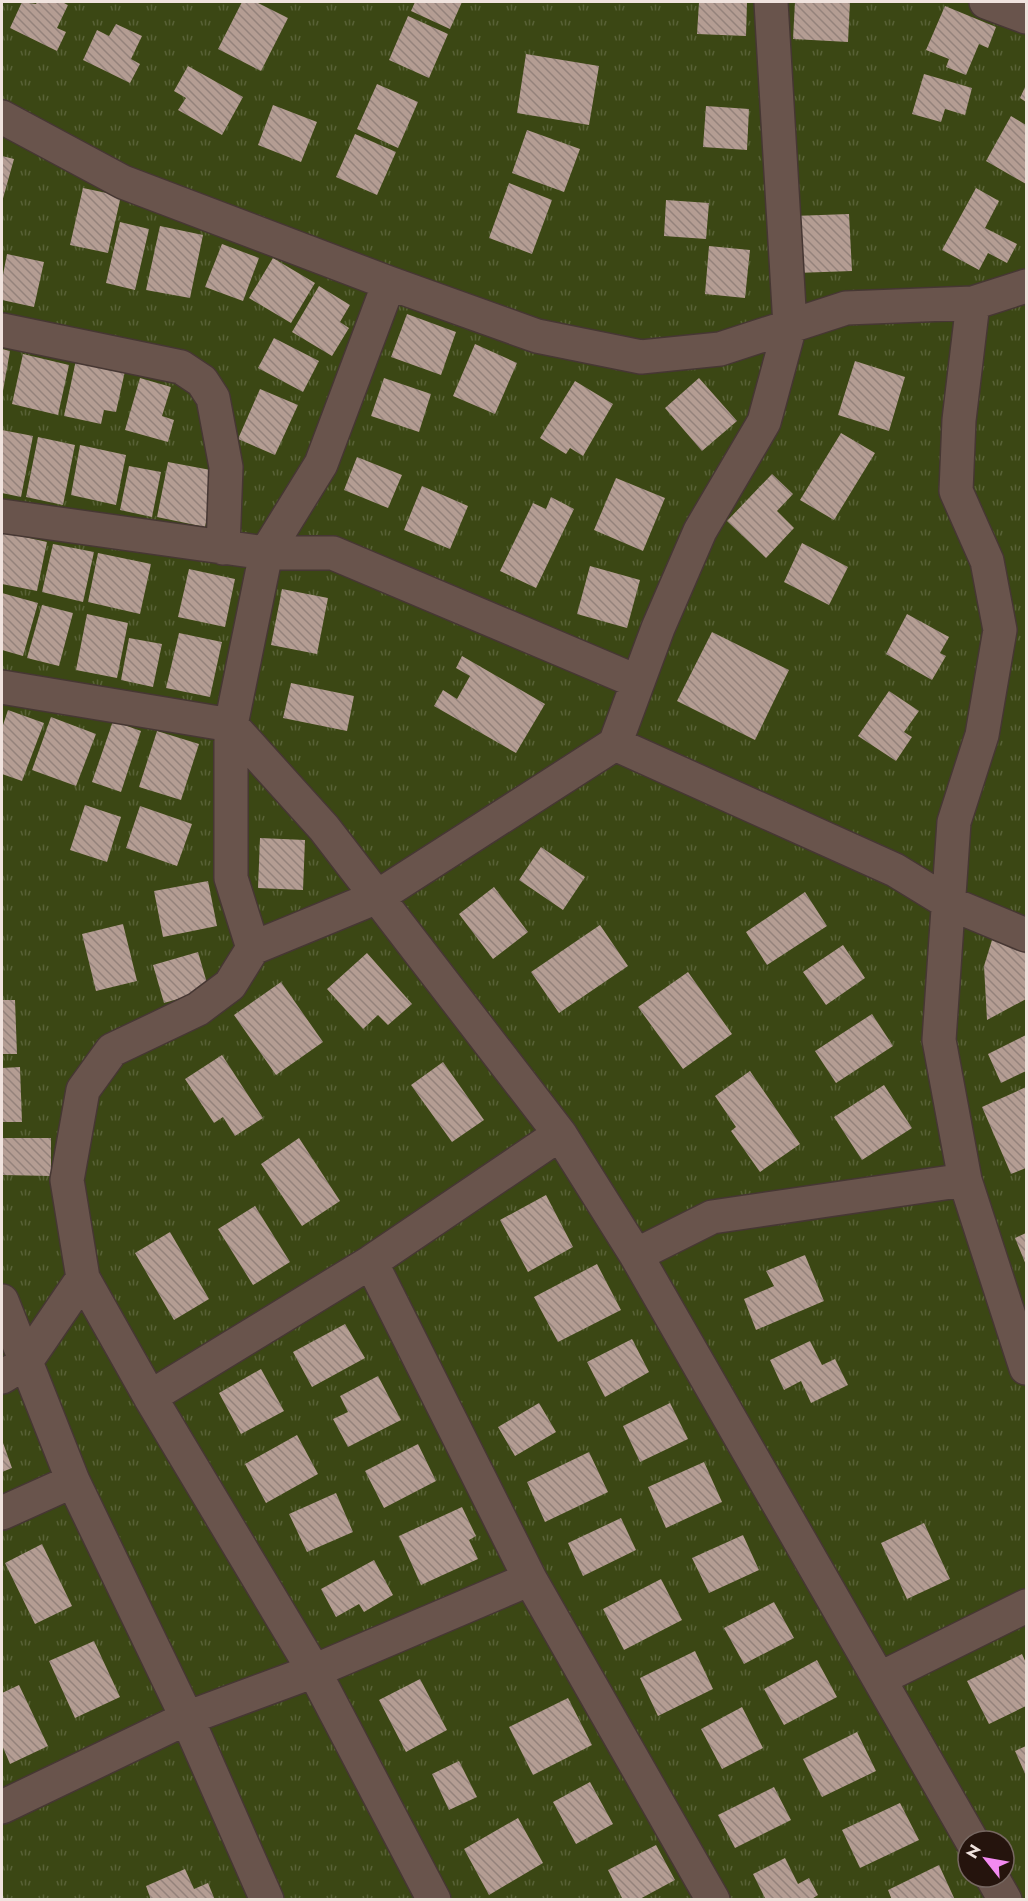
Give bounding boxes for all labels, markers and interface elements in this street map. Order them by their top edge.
north arrow [956,1829,1016,1889]
text: N [960,1840,987,1863]

